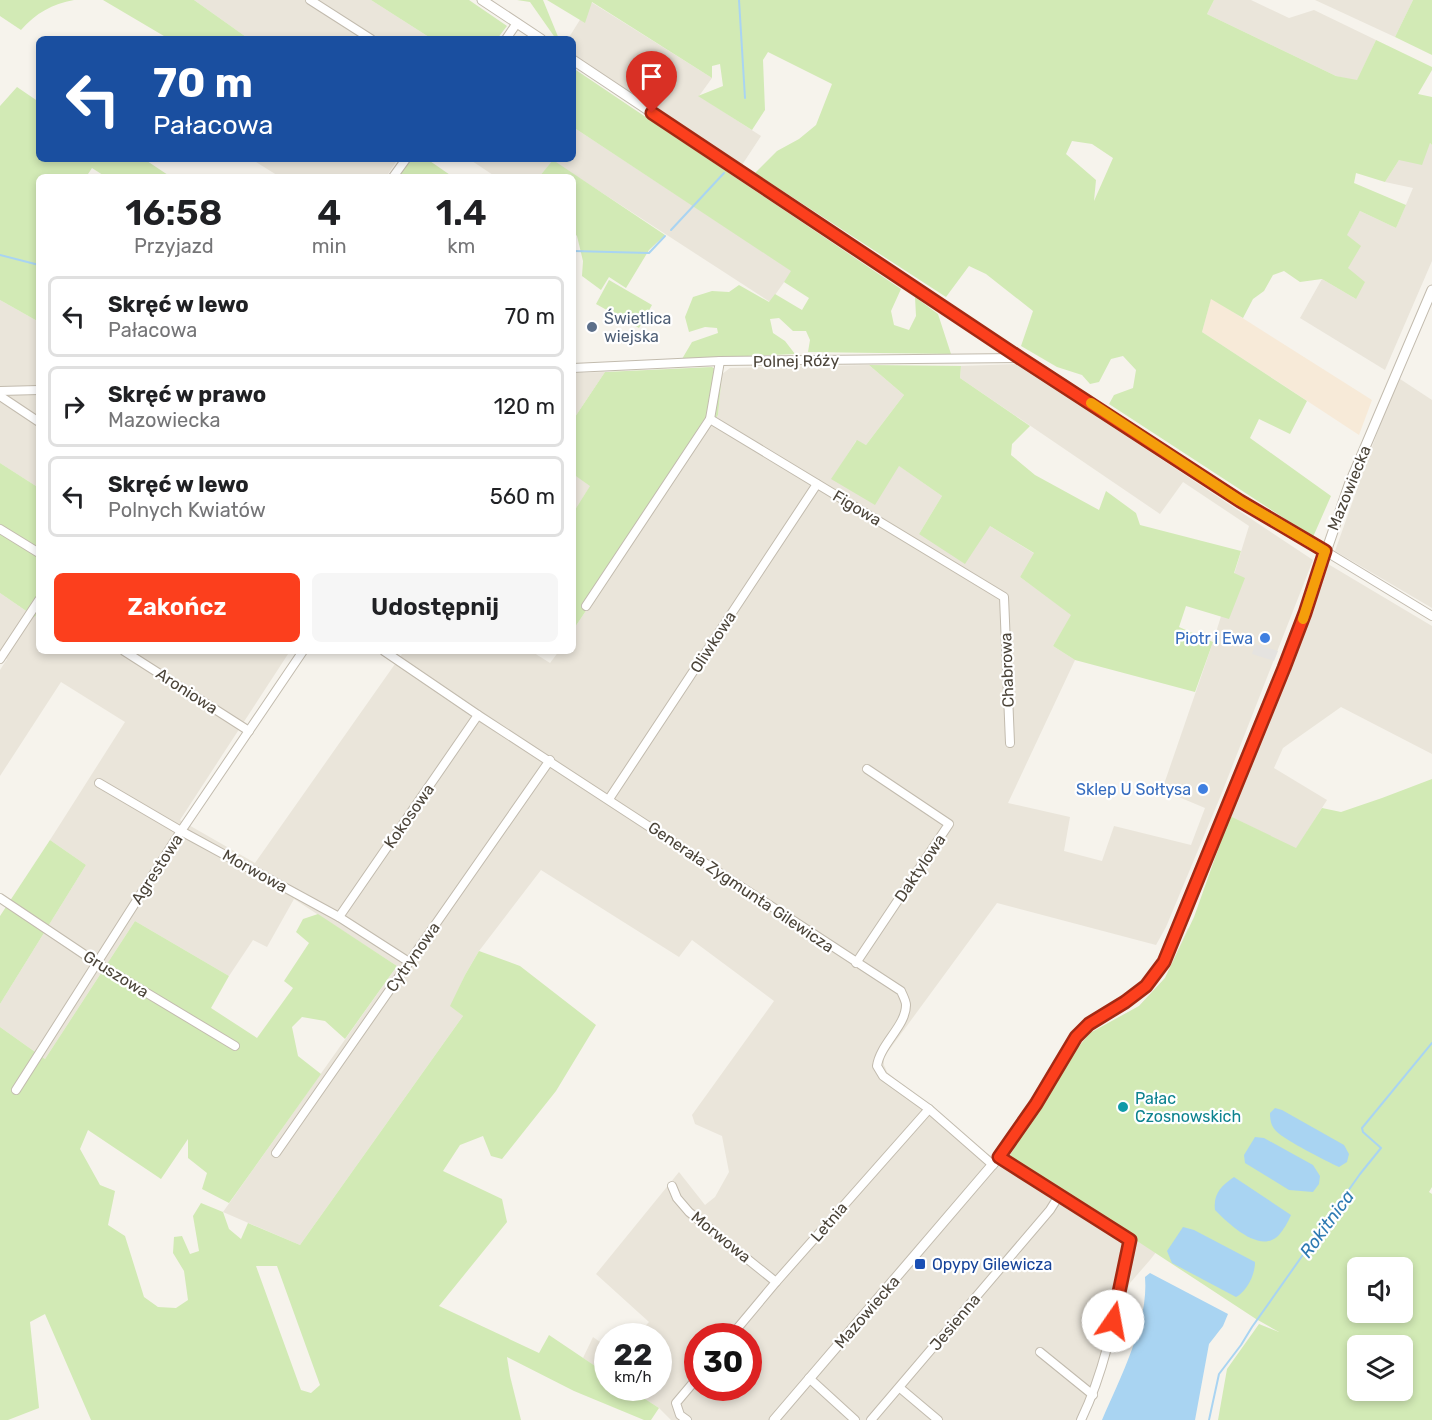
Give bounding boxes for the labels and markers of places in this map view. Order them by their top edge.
pin [626,51,677,113]
place label: Świetlica wiejska [604,308,671,346]
marker: Świetlica wiejska [585,320,599,334]
place label: Piotr i Ewa [1175,629,1253,648]
marker: Piotr i Ewa [1258,631,1272,645]
place label: Sklep U Sołtysa [1076,780,1191,799]
marker: Sklep U Sołtysa [1196,782,1210,796]
place label: Pałac Czosnowskich [1135,1089,1241,1126]
marker: Pałac Czosnowskich [1116,1100,1130,1114]
place label: Opypy Gilewicza [932,1255,1052,1274]
marker: Opypy Gilewicza [913,1257,927,1271]

